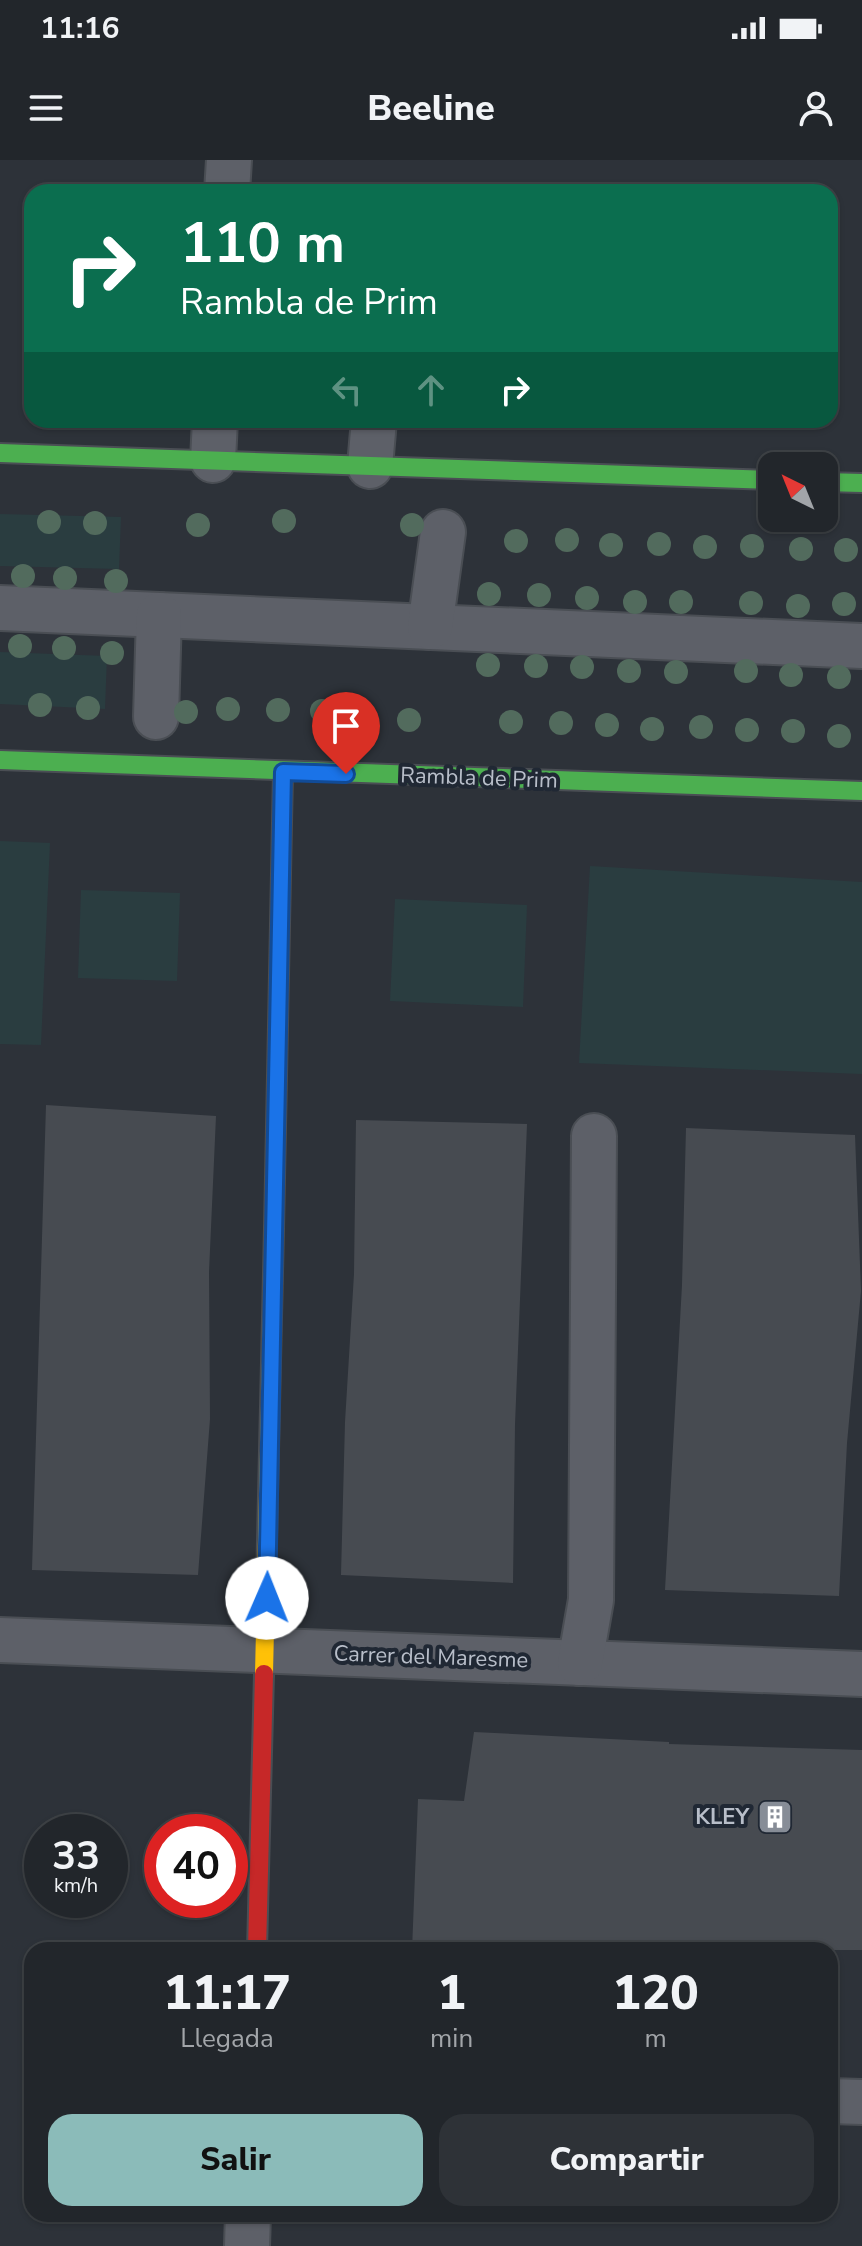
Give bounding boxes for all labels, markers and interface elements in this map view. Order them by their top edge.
text: 11:16 [40,8,119,49]
text: Beeline [367,84,495,133]
icon: menu [24,86,68,130]
icon: person [794,86,838,130]
text: 110 m [180,205,345,282]
icon: right [48,216,152,320]
text: Rambla de Prim [180,278,438,327]
icon: left [325,368,369,412]
icon: ahead [409,368,453,412]
icon: right [493,368,537,412]
north arrow [758,452,838,532]
map controls [758,452,838,532]
pin [312,692,380,774]
icon: arrive [324,704,368,748]
street label: Rambla de Prim [400,760,558,796]
position arrow [225,1556,309,1640]
street label: Carrer del Maresme [333,1639,529,1675]
building icon: KLEY [756,1798,794,1836]
place label: KLEY [695,1802,750,1832]
speed limit sign: 40 [144,1814,248,1918]
text: 33 [52,1829,100,1883]
text: km/h [54,1872,98,1899]
text: 11:17 [163,1960,291,2026]
text: 1 [437,1960,466,2026]
text: 120 [612,1960,699,2026]
text: Llegada [180,2021,274,2056]
text: min [430,2021,473,2056]
text: m [644,2021,667,2056]
button: Salir [48,2114,423,2206]
button: Compartir [439,2114,814,2206]

